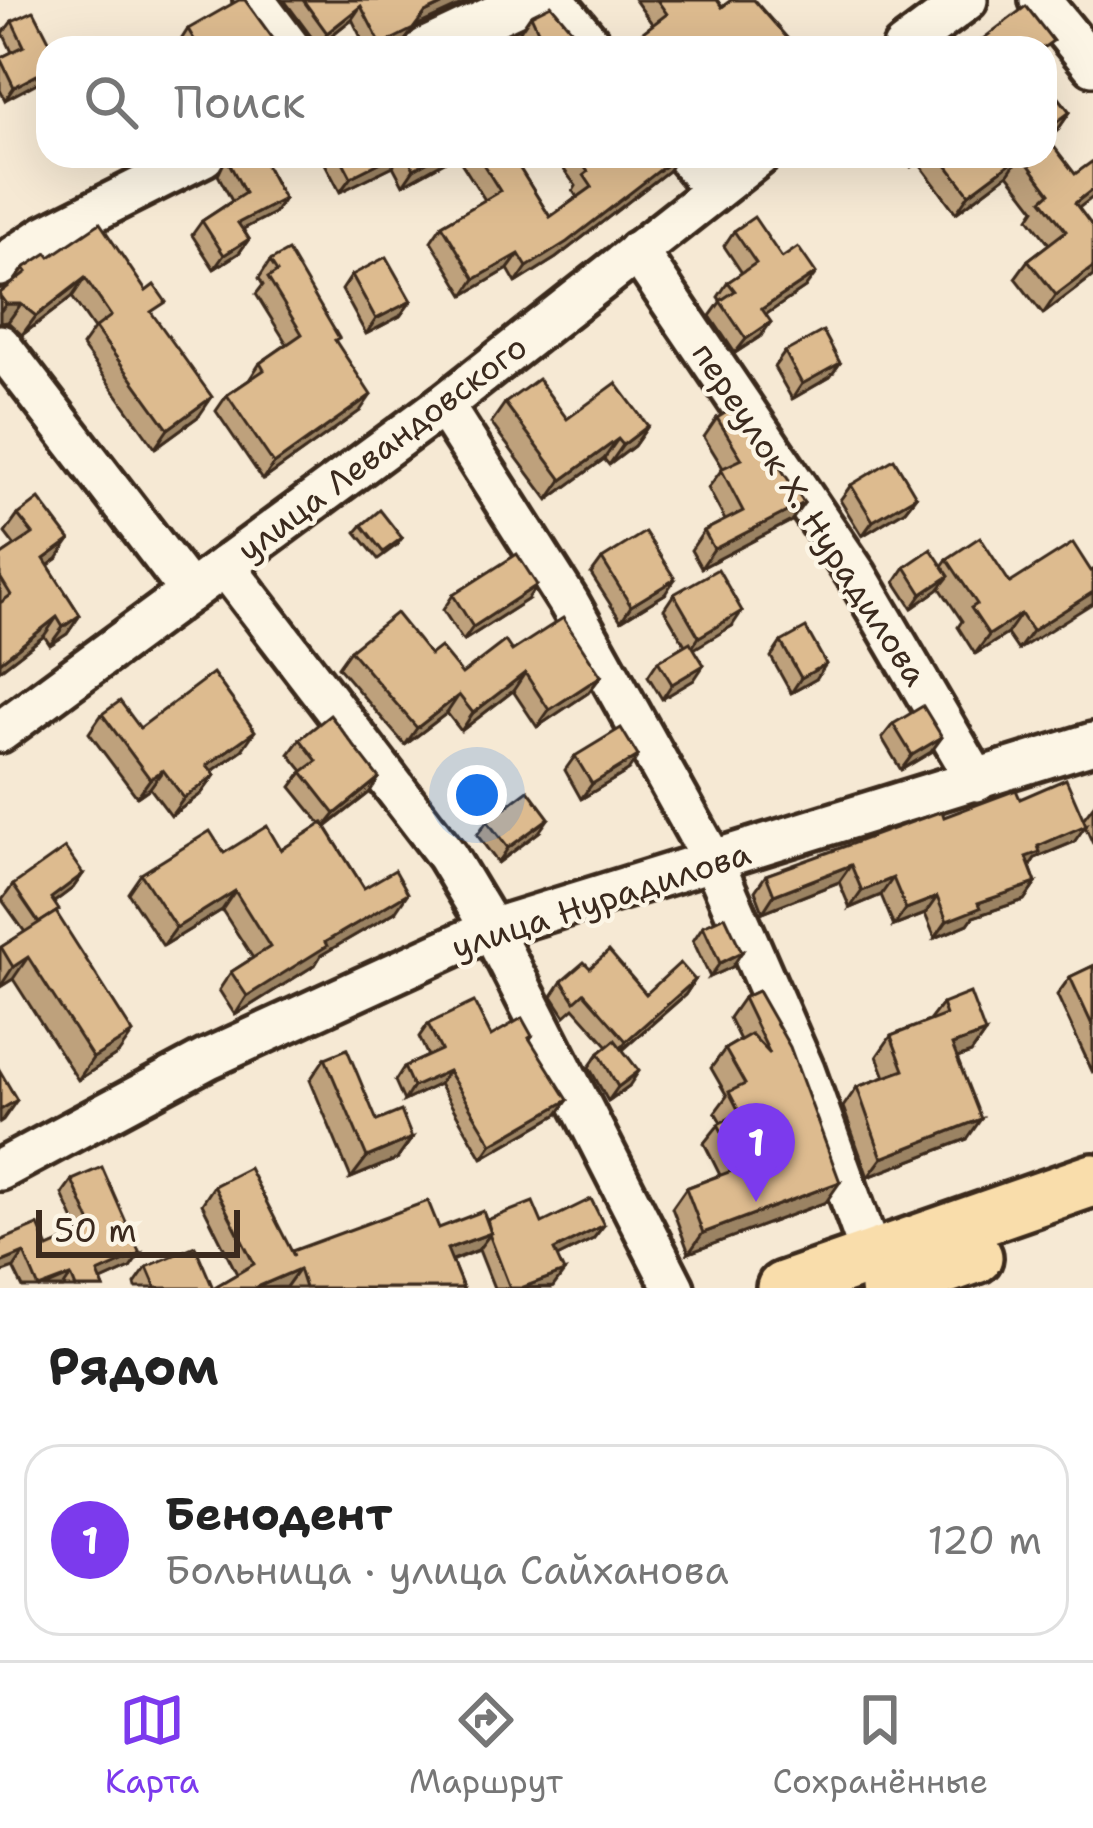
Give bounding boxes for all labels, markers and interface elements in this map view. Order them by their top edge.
search box [36,36,1057,168]
icon: search [78,69,144,135]
text: Поиск [174,72,305,132]
street label: улица Левандовского [228,324,536,572]
street label: переулок Х. Нурадилова [682,334,938,694]
your location [447,765,507,825]
street label: улица Нурадилова [446,830,756,970]
pin: 1 [717,1103,795,1202]
scale bar [36,1204,240,1257]
text: 50 m [54,1208,137,1253]
text: Рядом [48,1332,219,1400]
text: Бенодент [165,1484,392,1544]
text: 1 [81,1514,99,1566]
text: 120 m [927,1514,1042,1566]
text: Больница · улица Сайханова [165,1544,729,1596]
tab: Карта [105,1687,199,1804]
tab: Маршрут [409,1687,563,1804]
tab: Сохранённые [773,1687,988,1804]

